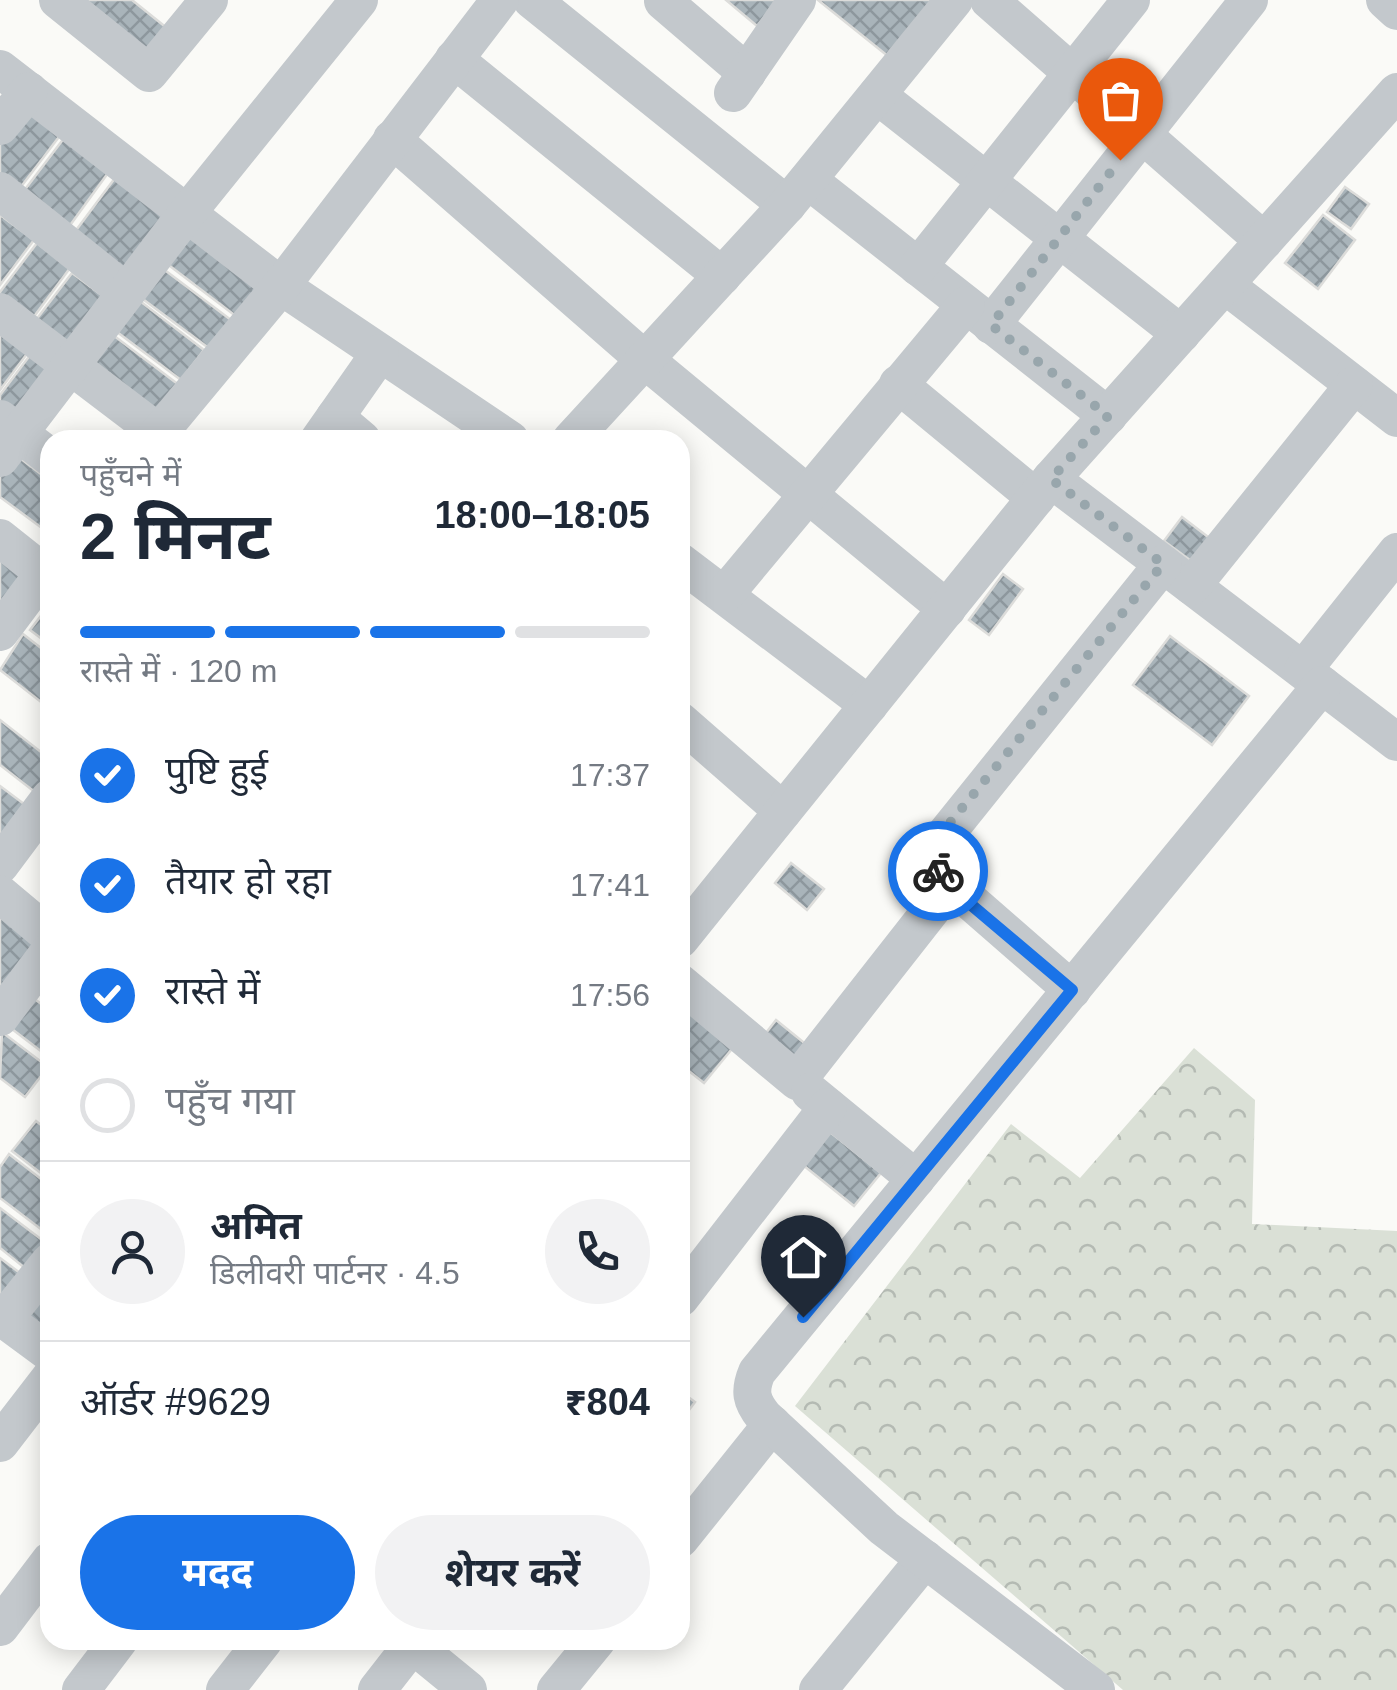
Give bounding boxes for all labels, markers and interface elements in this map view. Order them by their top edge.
pin [1078,58,1163,161]
icon: bag [1093,73,1148,128]
text: पहुँचने में [80,457,181,493]
text: 18:00–18:05 [434,494,650,536]
text: 2 मिनट [80,500,271,573]
text: रास्ते में · 120 m [80,653,277,689]
icon: check [80,748,135,803]
text: पुष्टि हुई [165,750,268,792]
text: 17:37 [570,757,650,793]
courier [888,821,988,921]
icon: bike [911,844,966,899]
icon: check [80,858,135,913]
text: तैयार हो रहा [165,860,331,902]
text: 17:41 [570,867,650,903]
icon: check [80,968,135,1023]
text: रास्ते में [165,970,260,1012]
text: 17:56 [570,977,650,1013]
text: पहुँच गया [165,1080,295,1122]
button: person [80,1199,185,1304]
button: phone [545,1199,650,1304]
text: अमित [210,1205,302,1247]
pin [761,1215,846,1318]
icon: home [776,1230,831,1285]
text: डिलीवरी पार्टनर · 4.5 [210,1255,460,1291]
text: ऑर्डर #9629 [80,1381,271,1423]
text: ₹804 [565,1381,650,1423]
button: मदद [80,1515,355,1630]
button: शेयर करें [375,1515,650,1630]

